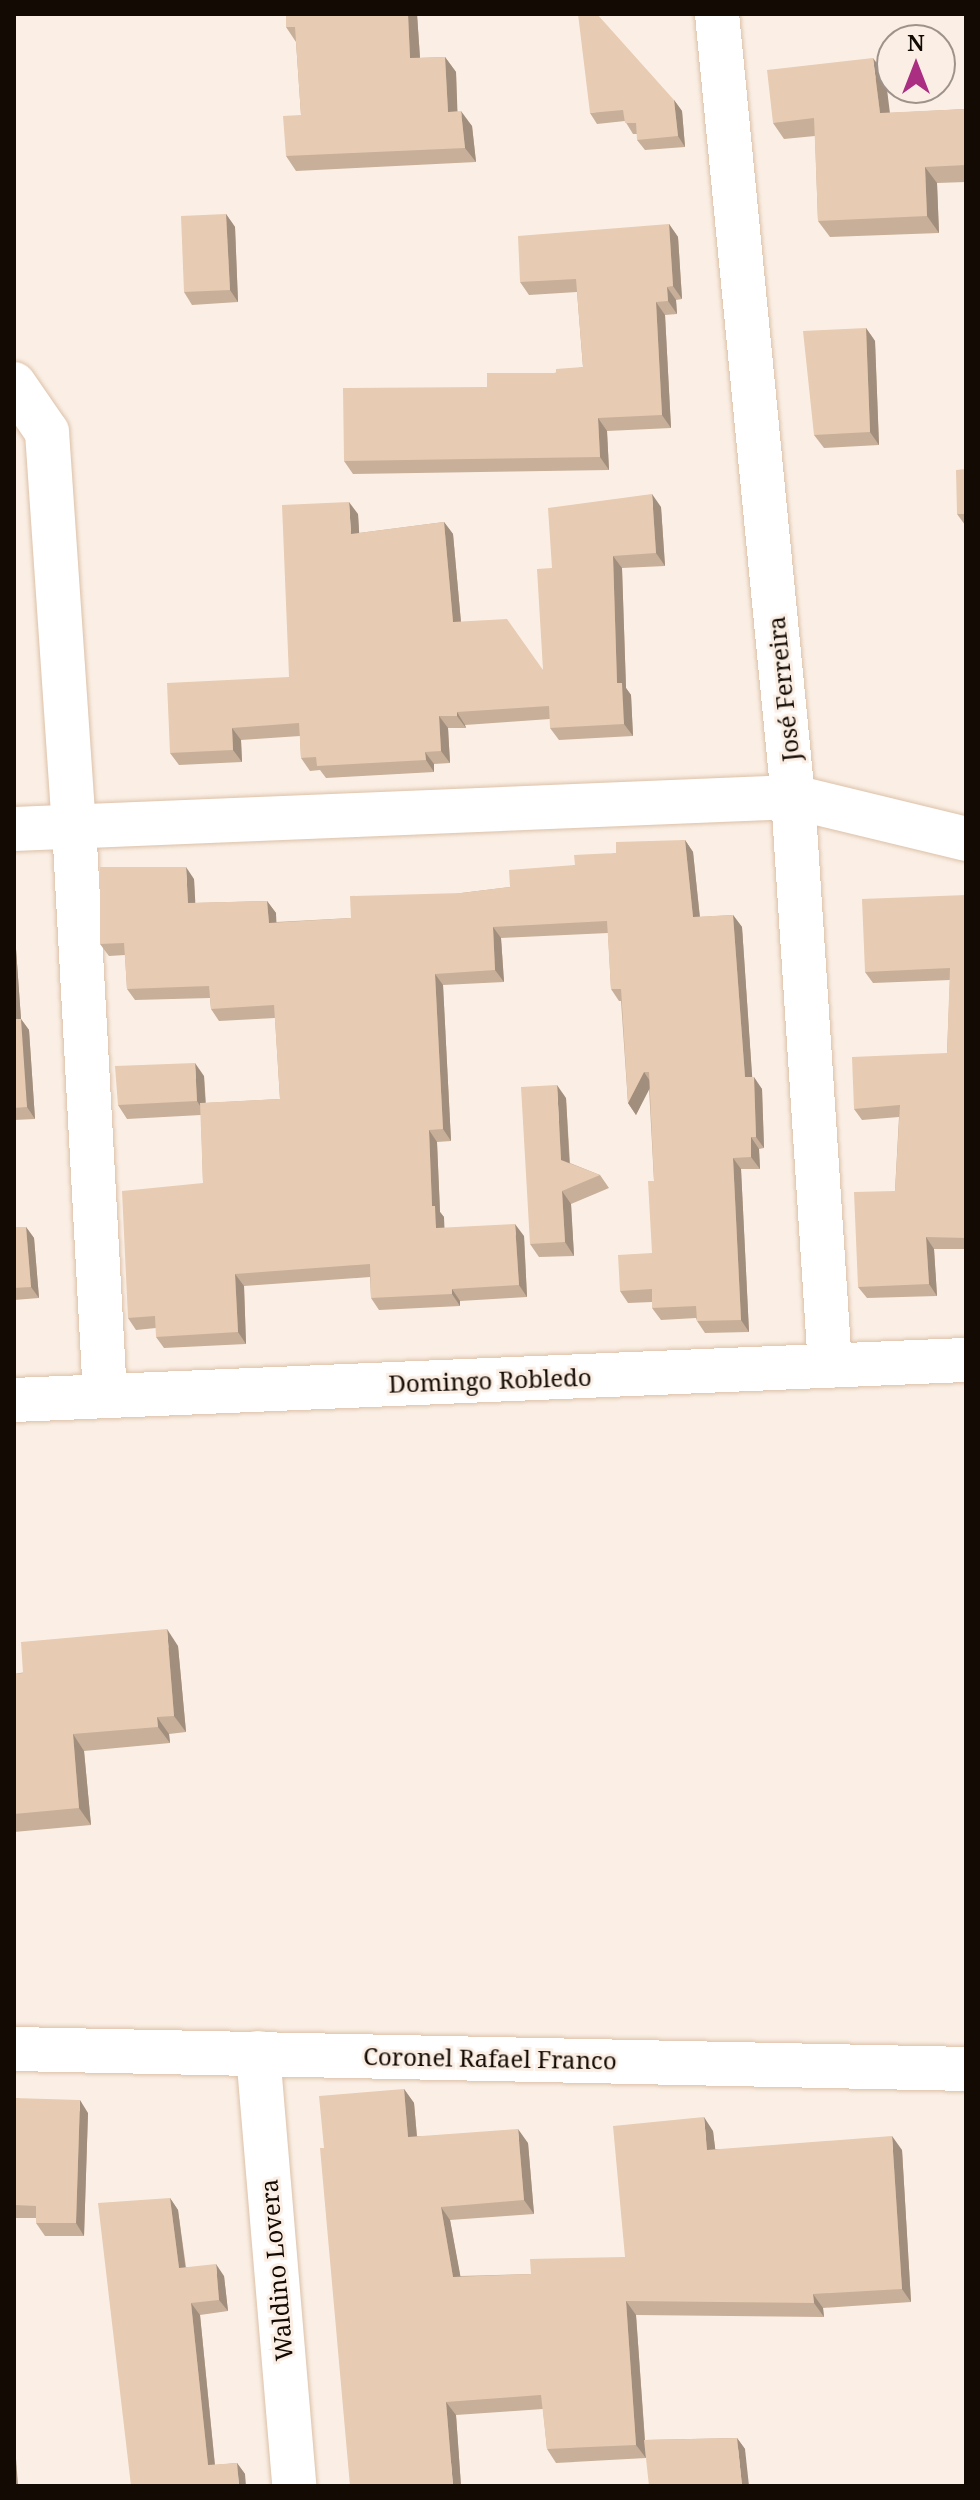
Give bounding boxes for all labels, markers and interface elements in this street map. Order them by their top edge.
north arrow [876,24,956,104]
text: N [907,27,925,57]
street label: José Ferreira [761,615,805,763]
street label: Domingo Robledo [388,1362,592,1398]
street label: Coronel Rafael Franco [363,2041,617,2075]
street label: Waldino Lovera [254,2178,298,2362]

